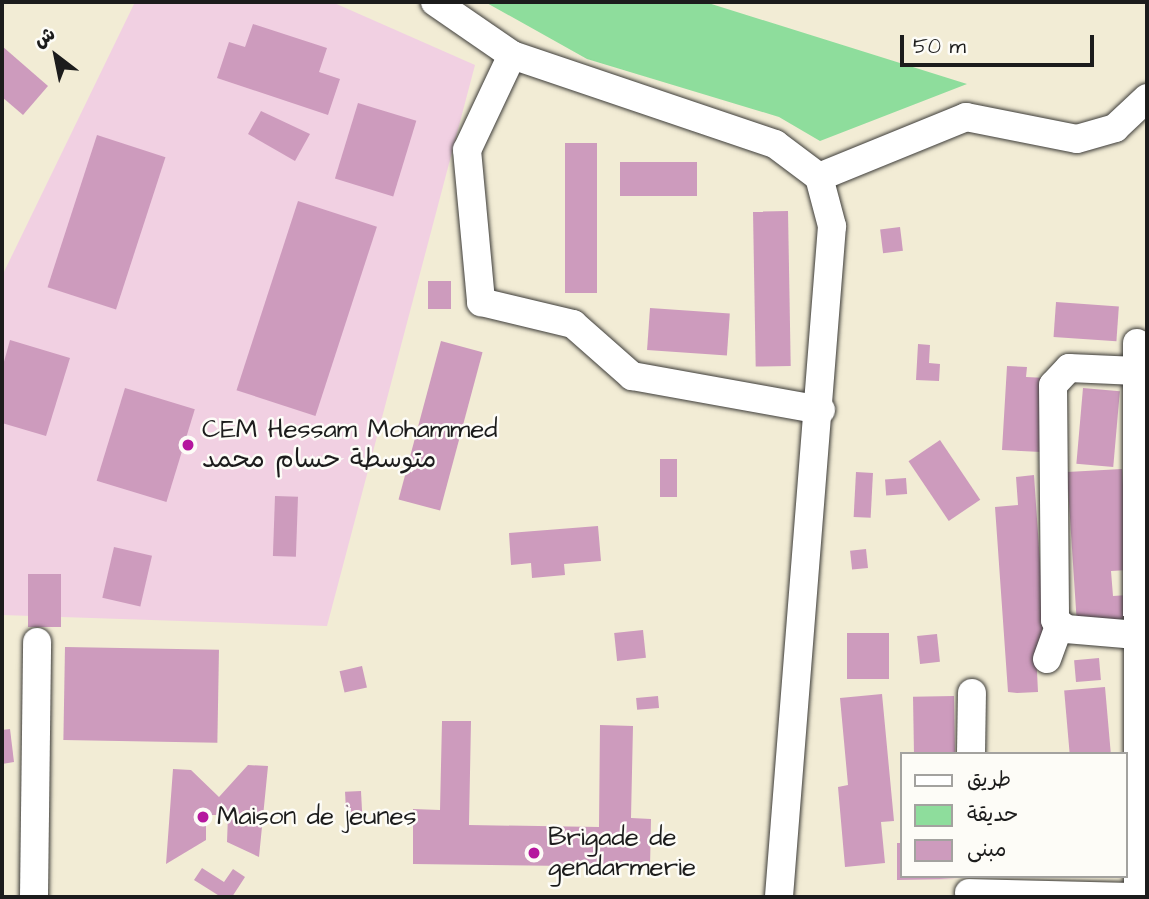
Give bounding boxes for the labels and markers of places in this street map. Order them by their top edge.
place label: CEM Hessam Mohammed متوسطة حسام محمد [202,414,498,476]
marker: CEM Hessam Mohammed متوسطة حسام محمد [180,437,196,453]
place label: Maison de jeunes [217,801,417,833]
marker: Maison de jeunes [195,809,211,825]
place label: Brigade de gendarmerie [548,822,696,884]
marker: Brigade de gendarmerie [526,845,542,861]

